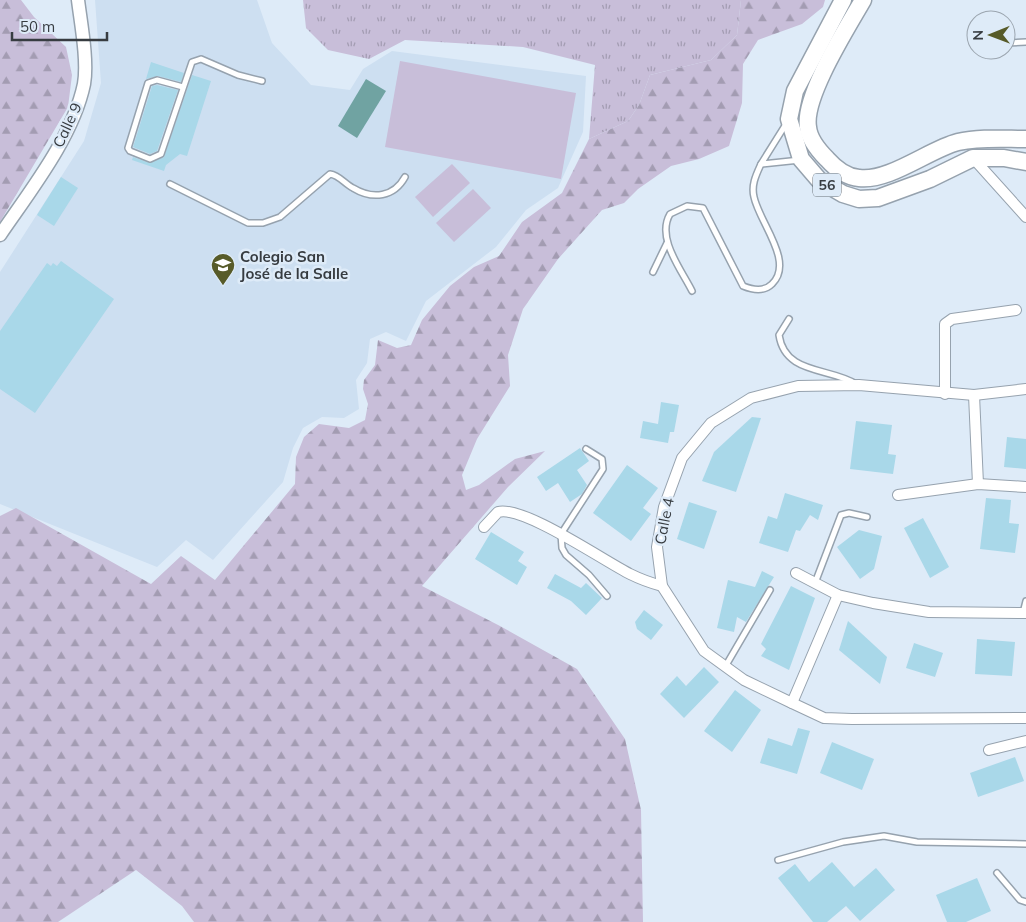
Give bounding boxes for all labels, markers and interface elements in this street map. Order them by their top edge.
scale bar [12,10,108,42]
north arrow [966,10,1016,60]
text: 50 m [20,17,55,36]
text: N [969,30,987,41]
street label: Calle 9 [48,100,86,150]
road number: 56 [813,174,841,196]
place label: Colegio San José de la Salle [240,247,348,283]
school or university icon: Colegio San José de la Salle [210,252,236,286]
street label: Calle 4 [650,496,678,546]

